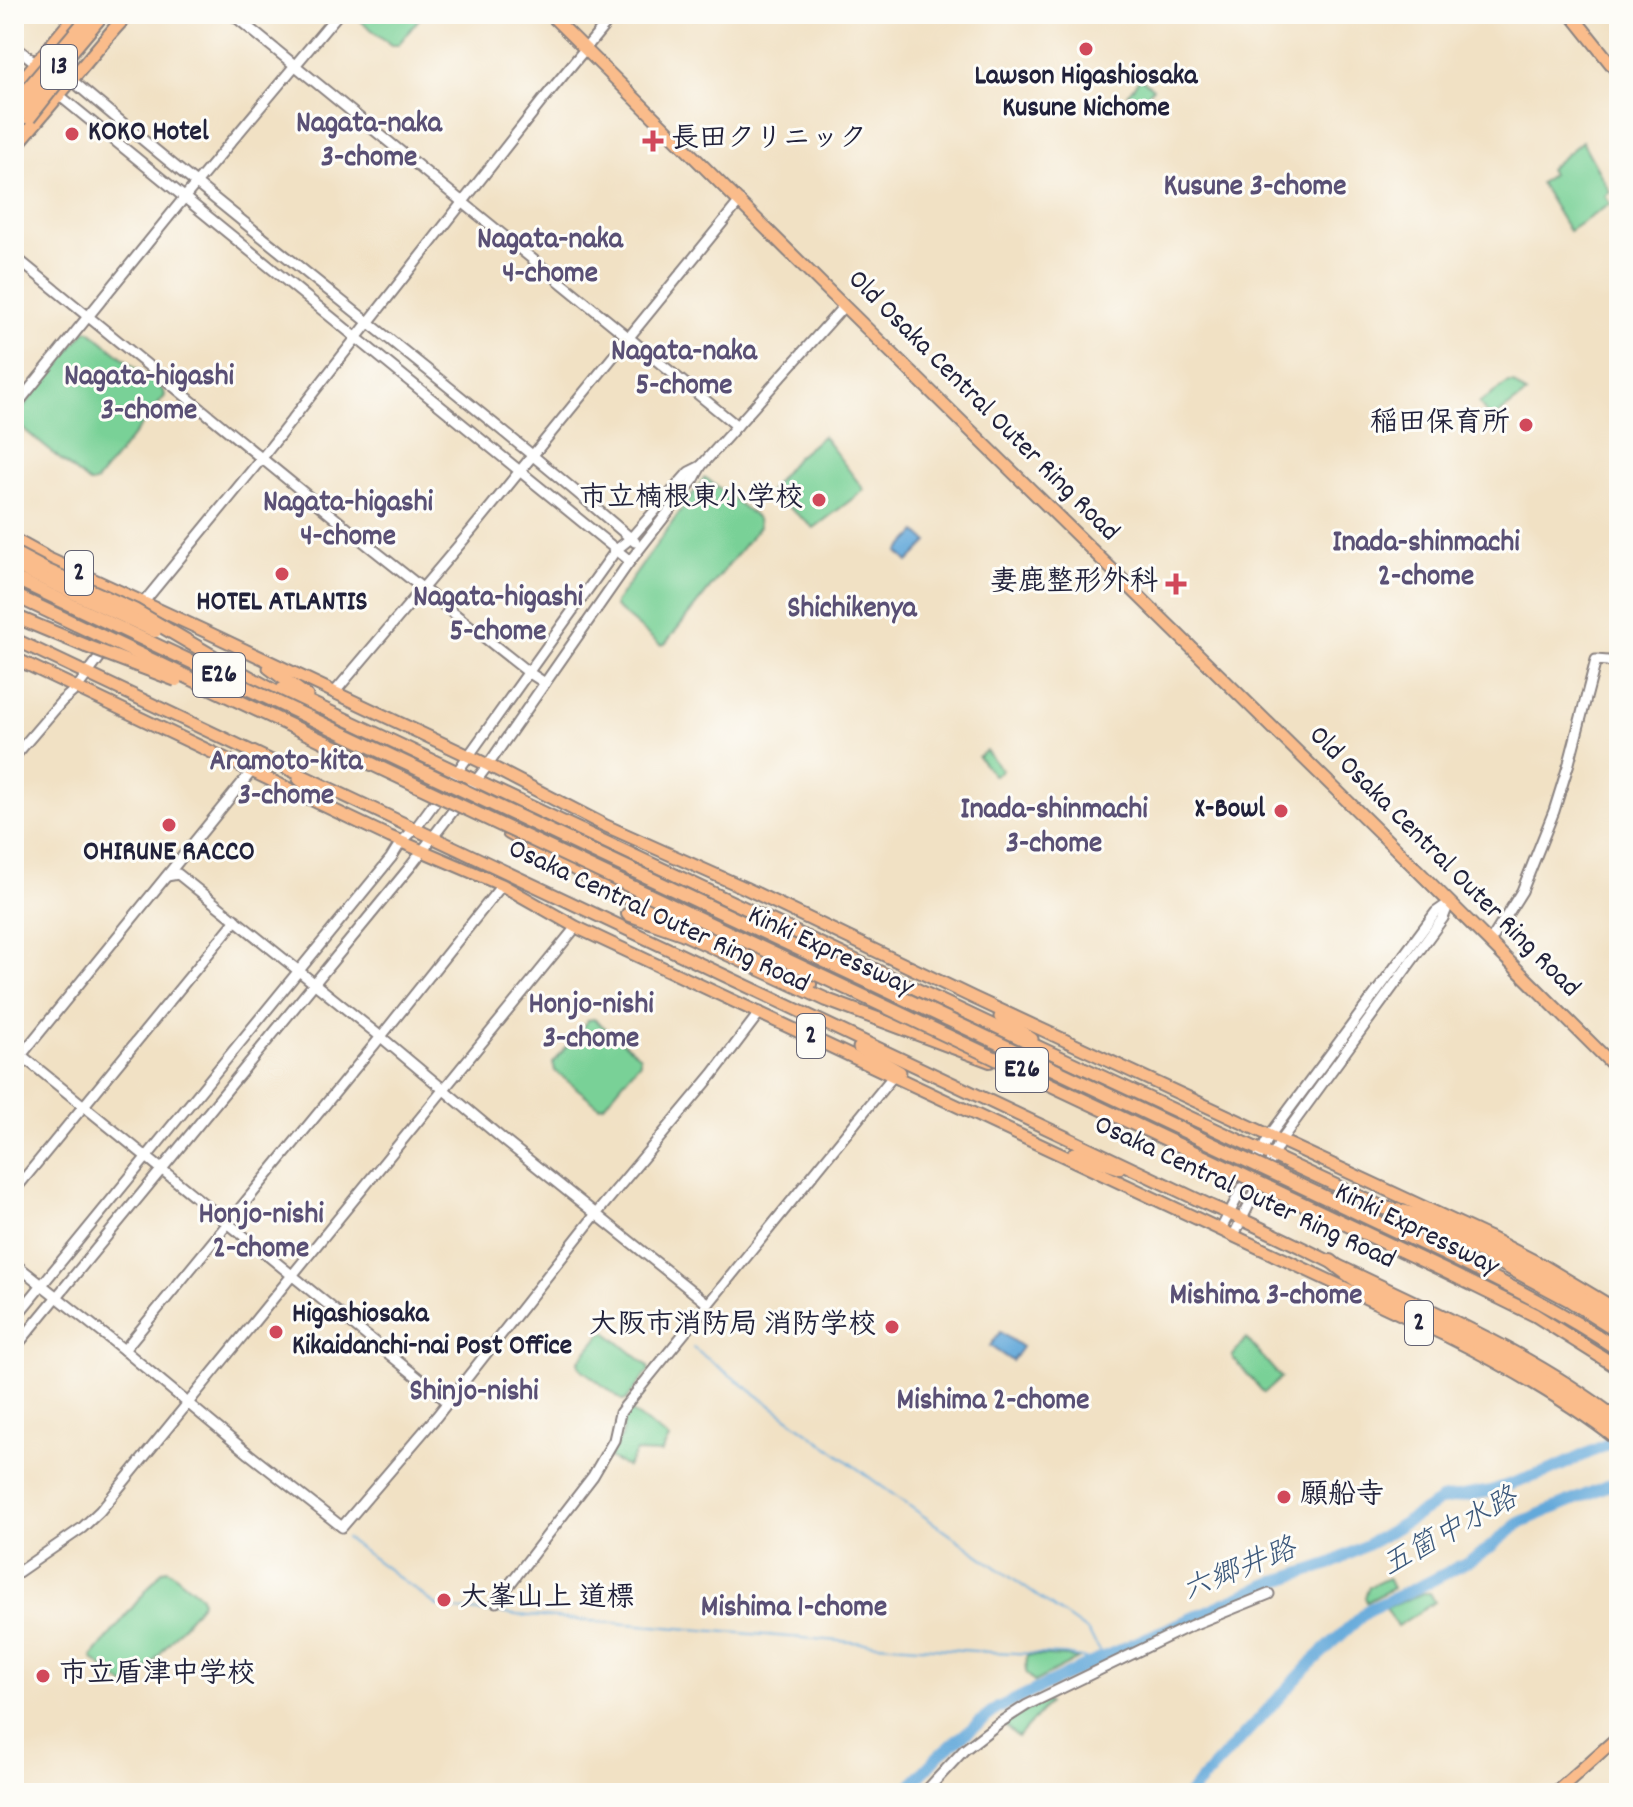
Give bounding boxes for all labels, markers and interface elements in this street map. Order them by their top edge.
marker: Lawson Higashiosaka Kusune Nichome [1077,40,1095,58]
road number: 13 [41,45,77,89]
place label: Lawson Higashiosaka Kusune Nichome [975,58,1198,130]
district label: Nagata-naka 3-chome [296,104,443,181]
place label: KOKO Hotel [88,114,209,154]
place label: 長田クリニック [671,121,867,161]
marker: KOKO Hotel [63,125,81,143]
marker: 長田クリニック [642,130,664,152]
district label: Kusune 3-chome [1164,167,1346,210]
district label: Nagata-naka 4-chome [477,220,624,297]
street label: Old Osaka Central Outer Ring Road [837,262,1127,552]
district label: Nagata-naka 5-chome [611,332,758,409]
district label: Nagata-higashi 3-chome [64,357,234,434]
place label: 稲田保育所 [1370,405,1510,445]
marker: 稲田保育所 [1517,416,1535,434]
place label: 市立楠根東小学校 [579,480,803,520]
district label: Nagata-higashi 4-chome [263,483,433,560]
marker: 市立楠根東小学校 [810,491,828,509]
district label: Inada-shinmachi 2-chome [1332,523,1520,600]
road number: 2 [65,551,93,595]
place label: 妻鹿整形外科 [990,564,1158,604]
marker: HOTEL ATLANTIS [273,565,291,583]
marker: 妻鹿整形外科 [1165,573,1187,595]
district label: Nagata-higashi 5-chome [413,578,583,655]
place label: HOTEL ATLANTIS [196,584,368,624]
district label: Shichikenya [787,589,918,632]
road number: E26 [193,653,245,697]
street label: Old Osaka Central Outer Ring Road [1298,718,1588,1008]
district label: Aramoto-kita 3-chome [209,742,364,819]
district label: Inada-shinmachi 3-chome [960,790,1148,867]
place label: X-Bowl [1195,791,1265,831]
marker: X-Bowl [1272,802,1290,820]
marker: OHIRUNE RACCO [160,816,178,834]
street label: Osaka Central Outer Ring Road [501,830,815,1006]
place label: OHIRUNE RACCO [83,834,255,874]
street label: Kinki Expressway [741,897,920,1009]
district label: Honjo-nishi 3-chome [528,985,654,1062]
road number: 2 [797,1014,825,1058]
road number: E26 [996,1048,1048,1092]
street label: Osaka Central Outer Ring Road [1087,1106,1401,1282]
street label: Kinki Expressway [1327,1174,1506,1288]
district label: Honjo-nishi 2-chome [198,1195,324,1272]
district label: Mishima 3-chome [1169,1276,1363,1319]
place label: Higashiosaka Kikaidanchi-nai Post Office [292,1296,572,1368]
road number: 2 [1405,1301,1433,1345]
place label: 大阪市消防局 消防学校 [590,1307,876,1347]
marker: 大阪市消防局 消防学校 [883,1318,901,1336]
marker: Higashiosaka Kikaidanchi-nai Post Office [267,1323,285,1341]
district label: Shinjo-nishi [410,1372,539,1415]
district label: Mishima 2-chome [897,1381,1089,1424]
place label: 願船寺 [1300,1477,1384,1517]
water label: 五箇中水路 [1375,1478,1529,1589]
marker: 願船寺 [1275,1488,1293,1506]
water label: 六郷井路 [1176,1529,1306,1614]
place label: 大峯山上 道標 [460,1580,634,1620]
district label: Mishima 1-chome [701,1588,887,1631]
marker: 大峯山上 道標 [435,1591,453,1609]
place label: 市立盾津中学校 [59,1656,255,1696]
marker: 市立盾津中学校 [34,1667,52,1685]

